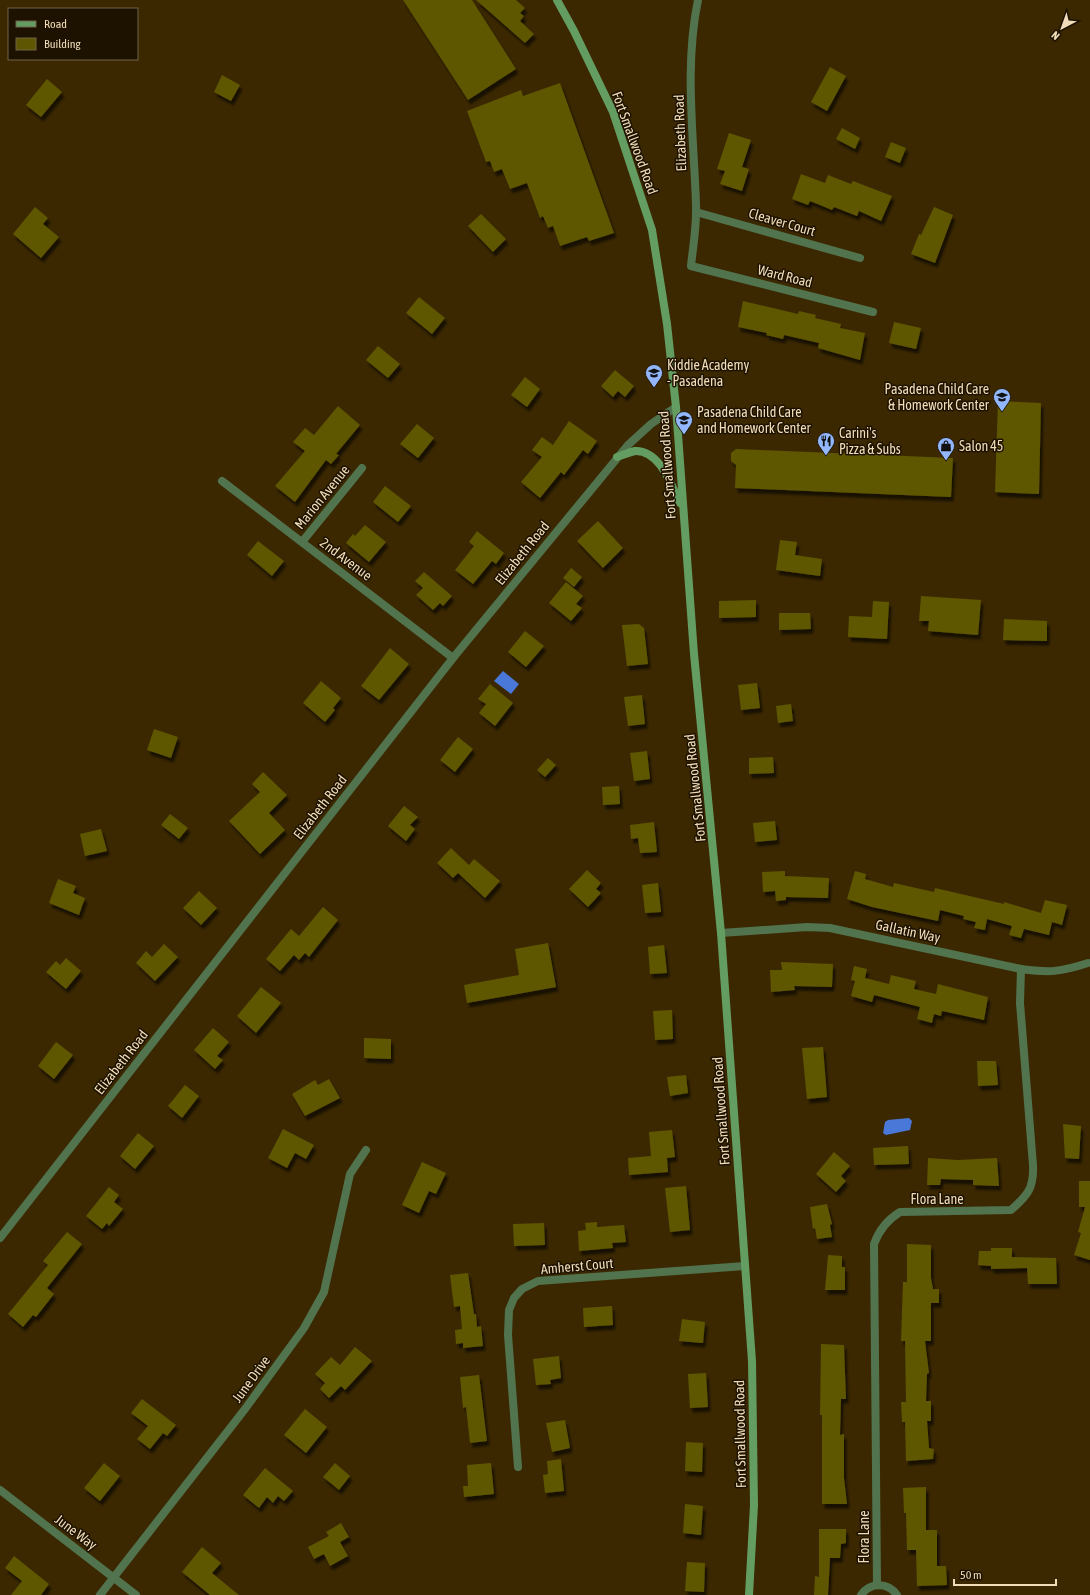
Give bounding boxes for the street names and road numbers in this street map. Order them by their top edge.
street label: Fort Smallwood Road [609,89,661,197]
street label: Elizabeth Road [671,94,689,172]
street label: Cleaver Court [747,205,817,239]
street label: Ward Road [756,262,814,290]
street label: Fort Smallwood Road [655,410,679,520]
street label: Marion Avenue [291,462,353,532]
street label: Elizabeth Road [492,518,552,588]
street label: 2nd Avenue [317,534,375,584]
street label: Fort Smallwood Road [681,733,709,843]
street label: Elizabeth Road [290,772,350,842]
street label: Gallatin Way [874,916,942,946]
street label: Elizabeth Road [91,1027,151,1097]
street label: Fort Smallwood Road [709,1056,733,1166]
street label: Flora Lane [910,1191,964,1207]
street label: Amherst Court [540,1255,614,1277]
street label: June Drive [229,1353,273,1405]
street label: Fort Smallwood Road [731,1380,749,1488]
street label: Flora Lane [856,1510,872,1564]
street label: June Way [52,1511,100,1553]

